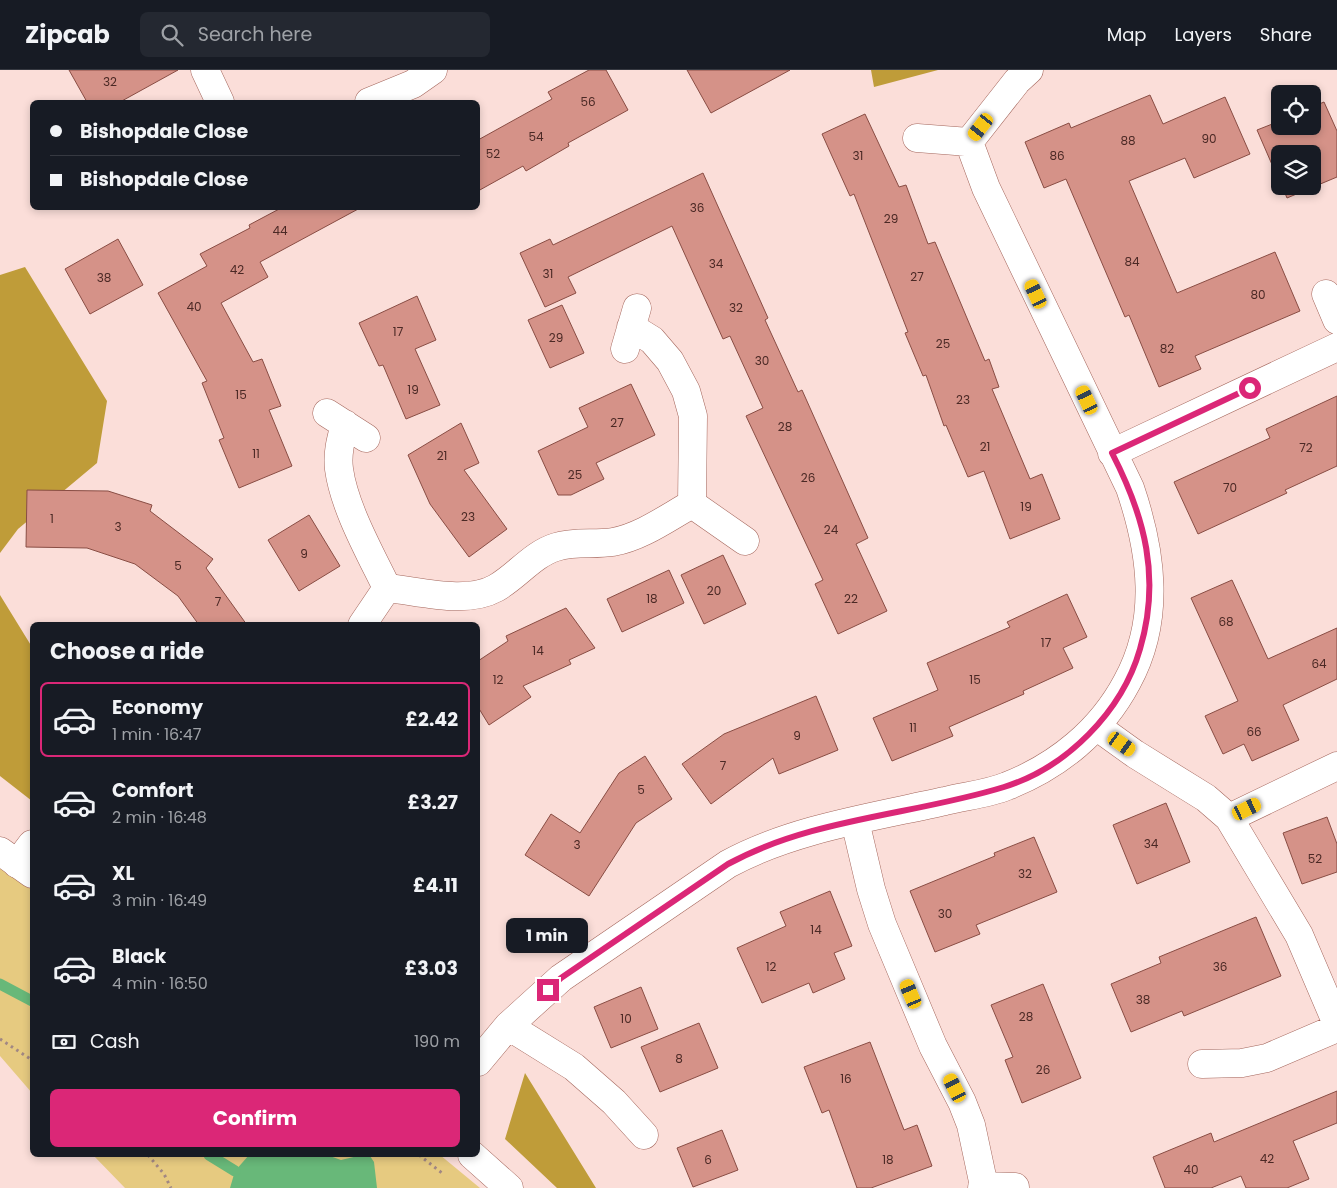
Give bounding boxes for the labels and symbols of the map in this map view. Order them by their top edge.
house number: 32 [103,73,117,90]
house number: 56 [580,93,596,110]
car [965,111,996,143]
house number: 54 [528,128,544,145]
house number: 90 [1201,130,1217,147]
house number: 88 [1120,132,1136,149]
house number: 52 [486,145,500,162]
house number: 31 [853,147,863,164]
house number: 86 [1049,147,1065,164]
house number: 36 [690,199,704,216]
house number: 29 [884,210,898,227]
house number: 44 [272,222,288,239]
house number: 84 [1124,253,1140,270]
house number: 34 [709,255,724,272]
house number: 42 [230,261,244,278]
house number: 31 [543,265,553,282]
house number: 27 [910,268,924,285]
house number: 38 [97,269,111,286]
car [1022,277,1049,311]
house number: 80 [1250,286,1266,303]
house number: 40 [186,298,202,315]
house number: 32 [729,299,743,316]
house number: 17 [393,323,404,340]
house number: 29 [549,329,563,346]
house number: 25 [936,335,950,352]
house number: 82 [1160,340,1174,357]
house number: 30 [755,352,769,369]
route start [1239,377,1261,399]
house number: 19 [407,381,419,398]
car [1073,383,1100,417]
house number: 15 [235,386,247,403]
house number: 23 [956,391,970,408]
house number: 27 [610,414,624,431]
house number: 28 [778,418,792,435]
house number: 21 [980,438,990,455]
house number: 72 [1299,439,1313,456]
house number: 11 [252,445,260,462]
house number: 21 [437,447,447,464]
house number: 25 [568,466,582,483]
house number: 26 [801,469,815,486]
house number: 70 [1223,479,1237,496]
house number: 19 [1020,498,1032,515]
house number: 23 [461,508,475,525]
house number: 1 [50,510,54,527]
house number: 3 [114,518,122,535]
house number: 24 [824,521,839,538]
house number: 9 [300,545,308,562]
house number: 5 [174,557,182,574]
house number: 20 [707,582,721,599]
house number: 18 [646,590,658,607]
house number: 22 [844,590,858,607]
house number: 7 [215,593,222,610]
house number: 68 [1218,613,1234,630]
house number: 17 [1041,634,1052,651]
house number: 14 [532,642,544,659]
house number: 64 [1311,655,1327,672]
house number: 12 [493,671,503,688]
house number: 15 [969,671,981,688]
house number: 11 [909,719,917,736]
house number: 66 [1246,723,1262,740]
house number: 9 [793,727,801,744]
car [1105,729,1138,759]
house number: 7 [720,757,727,774]
house number: 5 [637,781,645,798]
car [1230,796,1263,822]
house number: 34 [1144,835,1159,852]
house number: 3 [573,836,581,853]
house number: 52 [1308,850,1322,867]
house number: 32 [1018,865,1032,882]
house number: 30 [938,905,952,922]
callout: 1 min [507,918,589,952]
house number: 14 [810,921,822,938]
house number: 12 [766,958,776,975]
house number: 36 [1213,958,1227,975]
car [898,977,923,1011]
route end [537,979,559,1001]
house number: 38 [1136,991,1150,1008]
house number: 28 [1019,1008,1033,1025]
house number: 10 [620,1010,632,1027]
house number: 8 [675,1050,683,1067]
house number: 26 [1036,1061,1050,1078]
house number: 16 [840,1070,852,1087]
car [941,1071,968,1105]
house number: 42 [1260,1150,1274,1167]
house number: 6 [704,1151,712,1168]
house number: 18 [882,1151,894,1168]
house number: 40 [1183,1161,1199,1178]

